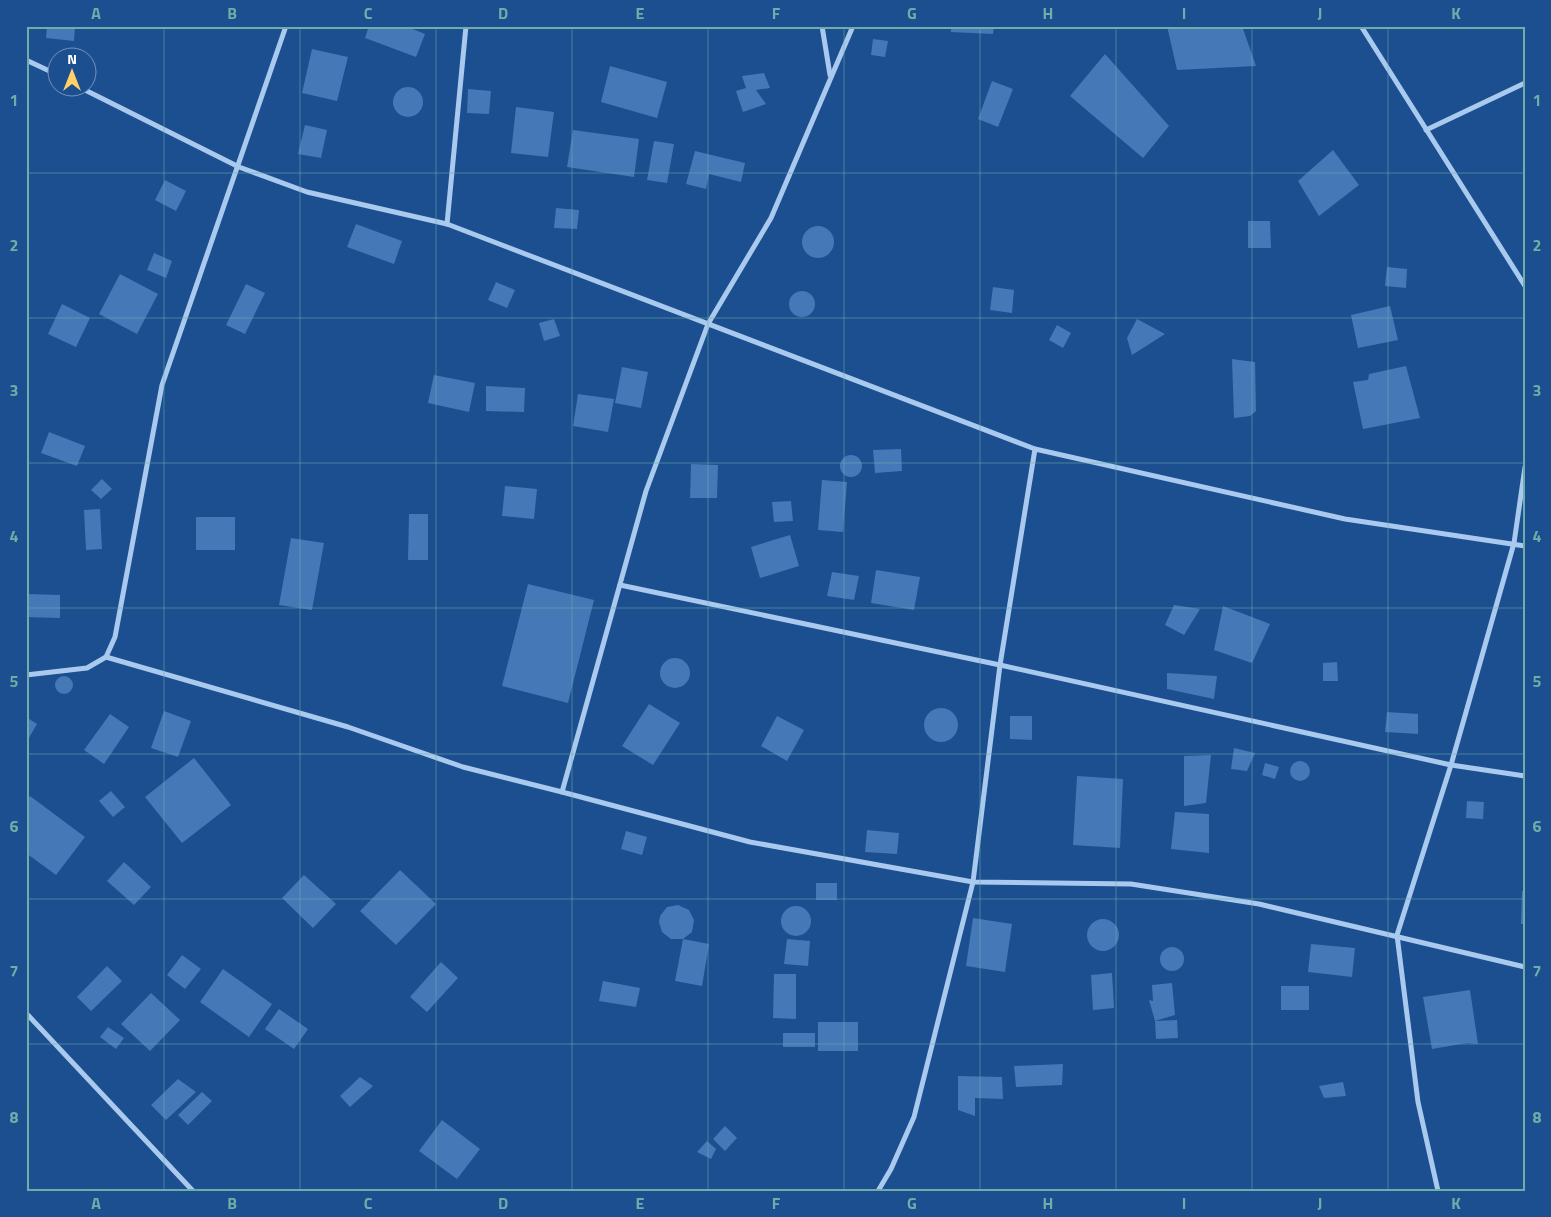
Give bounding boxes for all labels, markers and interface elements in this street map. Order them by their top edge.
text: A [91,1,101,25]
text: B [227,1,237,25]
text: C [364,1,373,25]
text: D [498,1,508,25]
text: E [636,1,645,25]
text: F [772,1,781,25]
text: G [907,1,917,25]
text: H [1043,1,1053,25]
text: I [1182,1,1186,25]
text: J [1318,1,1322,25]
text: K [1451,1,1461,25]
north arrow [48,48,98,98]
text: N [67,48,77,69]
text: 1 [10,88,18,112]
text: 1 [1533,88,1541,112]
text: 2 [10,233,18,257]
text: 2 [1533,233,1541,257]
text: 3 [10,378,18,402]
text: 3 [1533,378,1541,402]
text: 4 [10,524,19,548]
text: 4 [1533,524,1542,548]
text: 5 [10,669,19,693]
text: 5 [1533,669,1542,693]
text: 6 [10,814,19,838]
text: 6 [1533,814,1542,838]
text: 7 [10,959,18,983]
text: 7 [1533,959,1541,983]
text: 8 [10,1105,19,1129]
text: 8 [1533,1105,1542,1129]
text: A [91,1191,101,1215]
text: B [227,1191,237,1215]
text: C [364,1191,373,1215]
text: D [498,1191,508,1215]
text: E [636,1191,645,1215]
text: F [772,1191,781,1215]
text: G [907,1191,917,1215]
text: H [1043,1191,1053,1215]
text: I [1182,1191,1186,1215]
text: J [1318,1191,1322,1215]
text: K [1451,1191,1461,1215]

